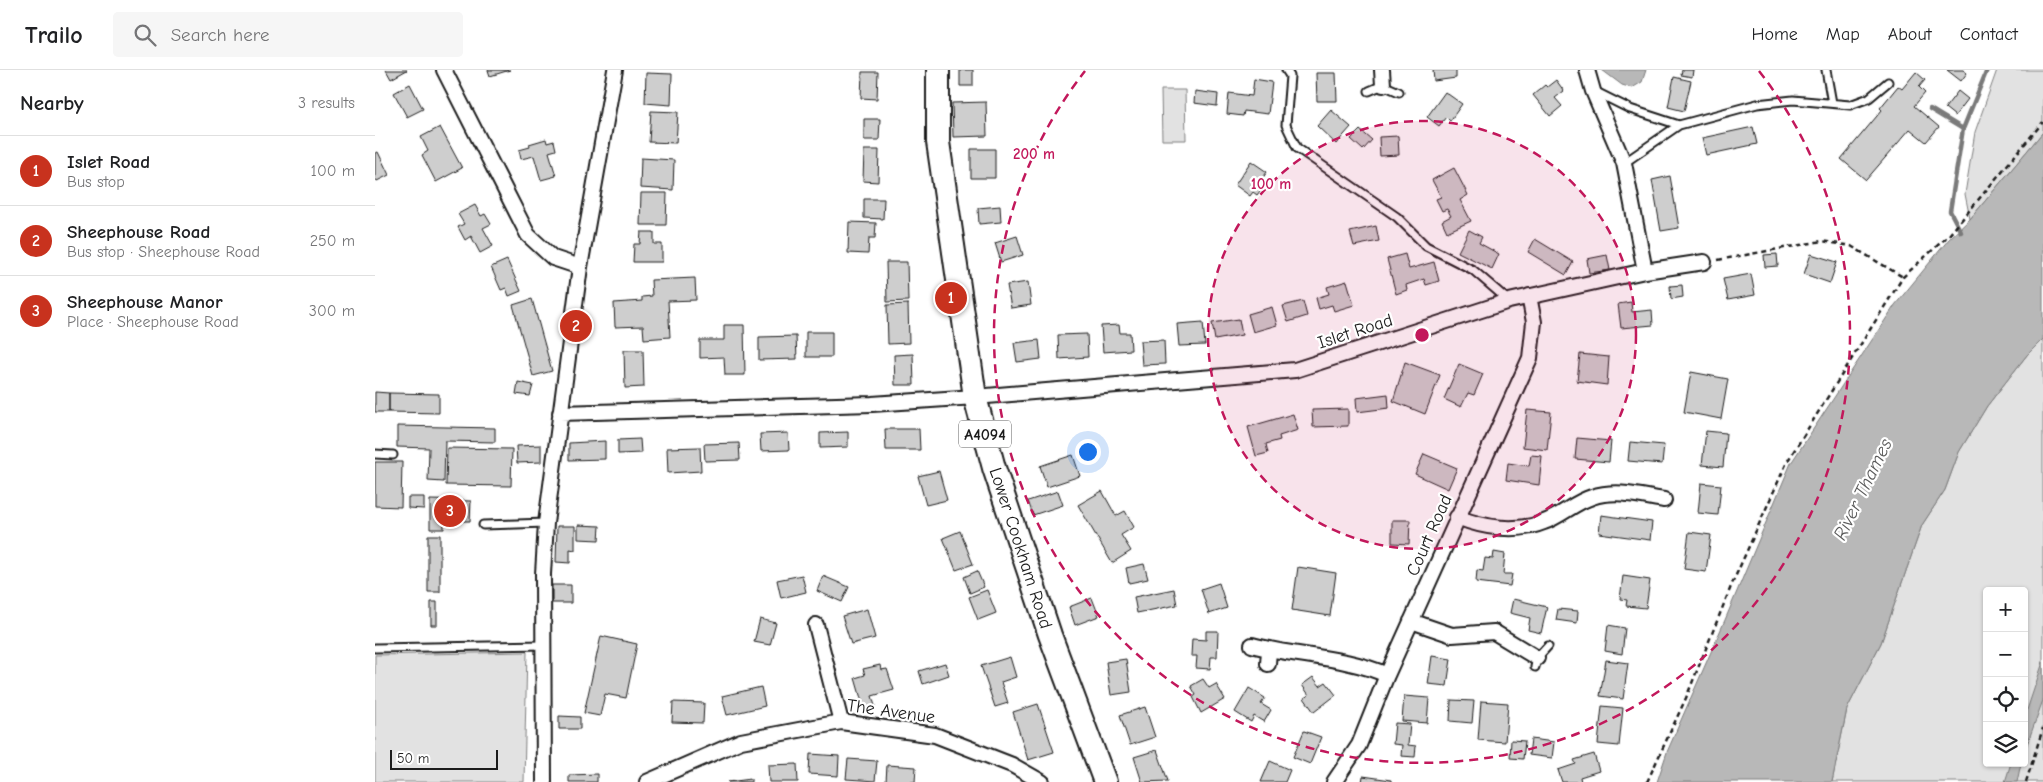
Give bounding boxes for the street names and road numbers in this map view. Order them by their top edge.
street label: Islet Road [1315,310,1395,353]
road number: A4094 [959,420,1011,448]
street label: Lower Cookham Road [985,465,1056,631]
street label: Court Road [1402,491,1457,579]
street label: The Avenue [845,695,936,728]

